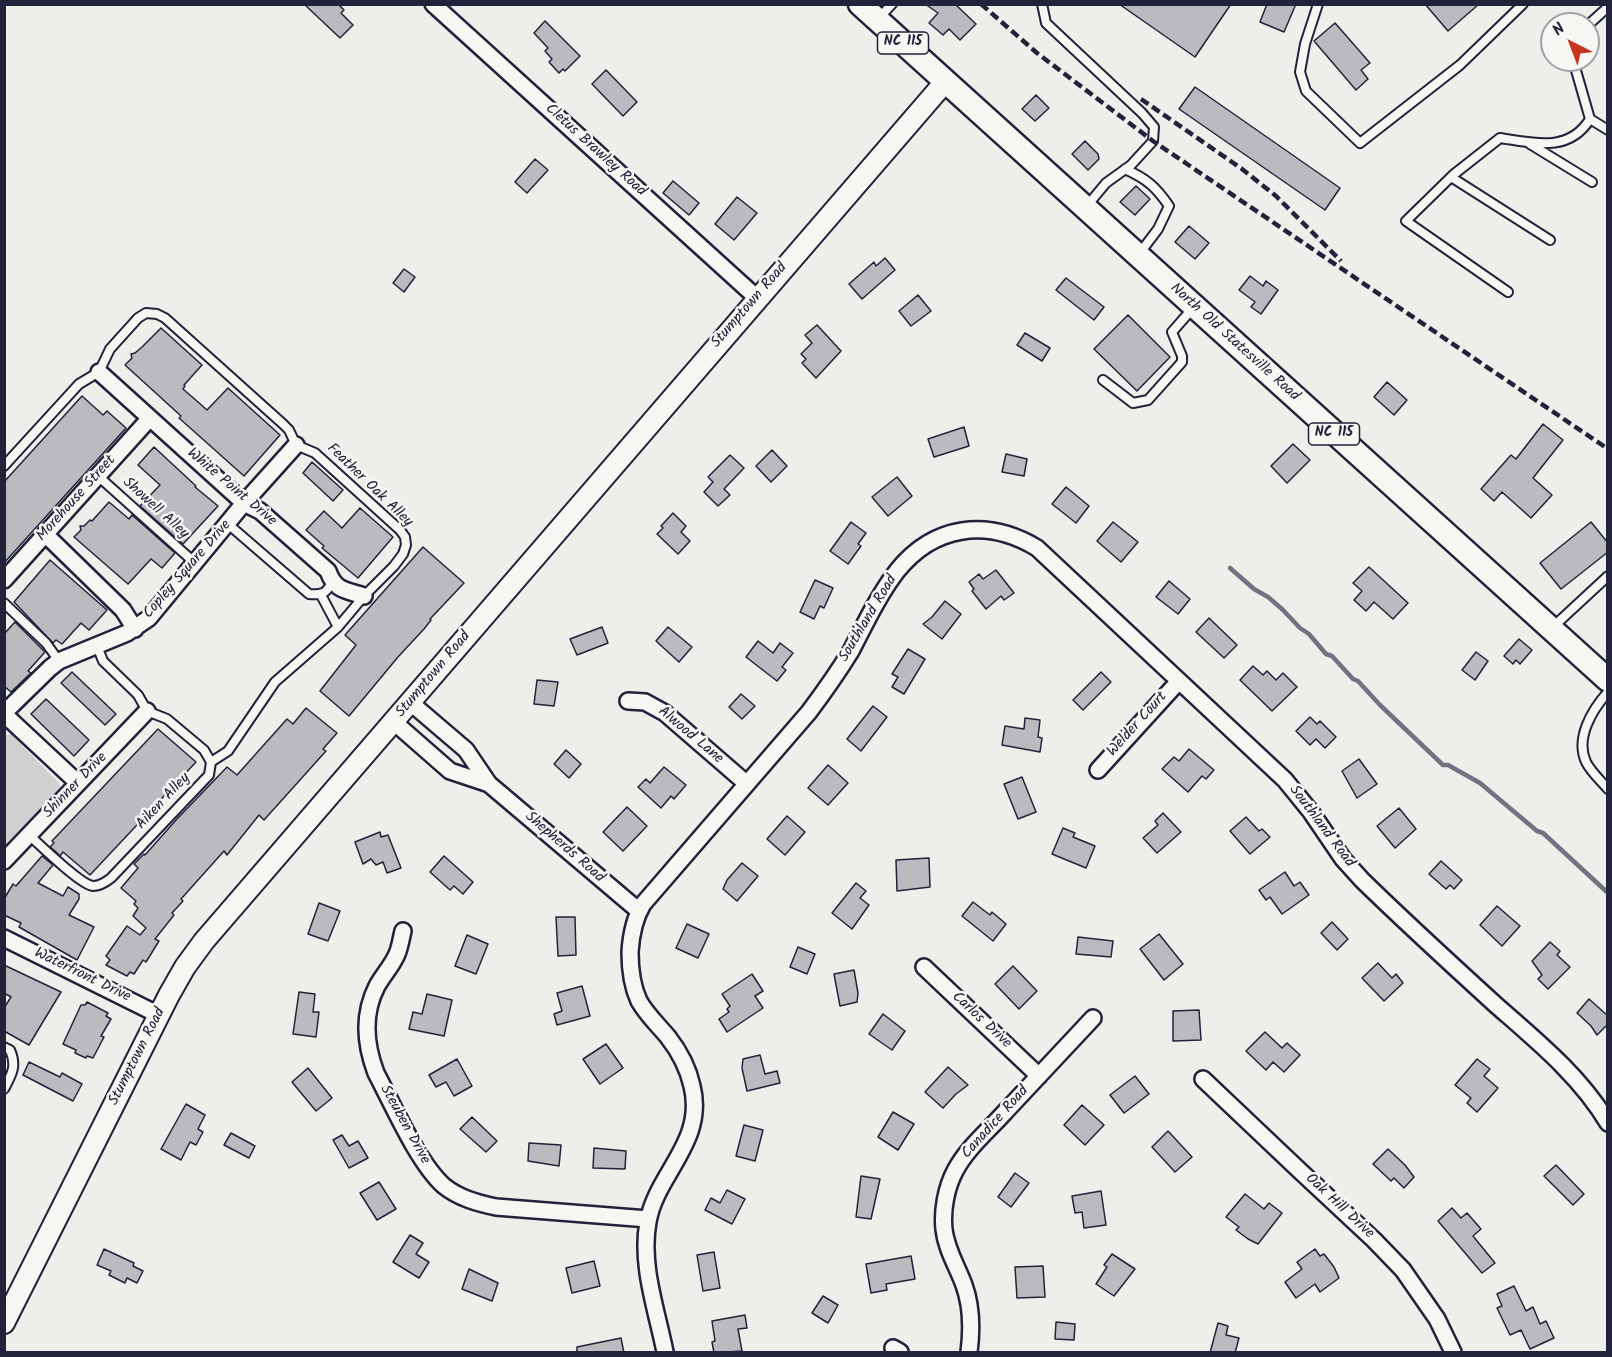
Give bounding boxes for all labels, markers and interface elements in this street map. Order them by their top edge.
north arrow [1540,12,1600,72]
text: N [1547,17,1571,42]
road number: NC 115 [878,32,928,54]
street label: Cletus Brawley Road [541,101,649,201]
street label: Stumptown Road [708,260,792,352]
street label: North Old Statesville Road [1166,280,1302,406]
road number: NC 115 [1308,423,1360,445]
street label: Feather Oak Alley [322,440,416,532]
street label: White Point Drive [182,445,280,531]
street label: Morehouse Street [34,452,120,546]
street label: Showell Alley [118,474,192,544]
street label: Copley Square Drive [140,517,236,623]
street label: Southland Road [836,572,902,666]
street label: Stumptown Road [393,628,475,722]
street label: Welder Court [1104,689,1172,761]
street label: Alwood Lane [654,703,726,769]
street label: Shinner Drive [40,749,112,823]
street label: Aiken Alley [133,770,195,834]
street label: Southland Road [1284,782,1358,872]
street label: Shepherds Road [520,809,608,887]
street label: Waterfront Drive [31,945,133,1007]
street label: Carlos Drive [947,989,1015,1053]
street label: Stumptown Road [106,1005,170,1109]
street label: Steuben Drive [375,1082,433,1168]
street label: Canadice Road [959,1083,1033,1163]
street label: Oak Hill Drive [1301,1171,1377,1243]

